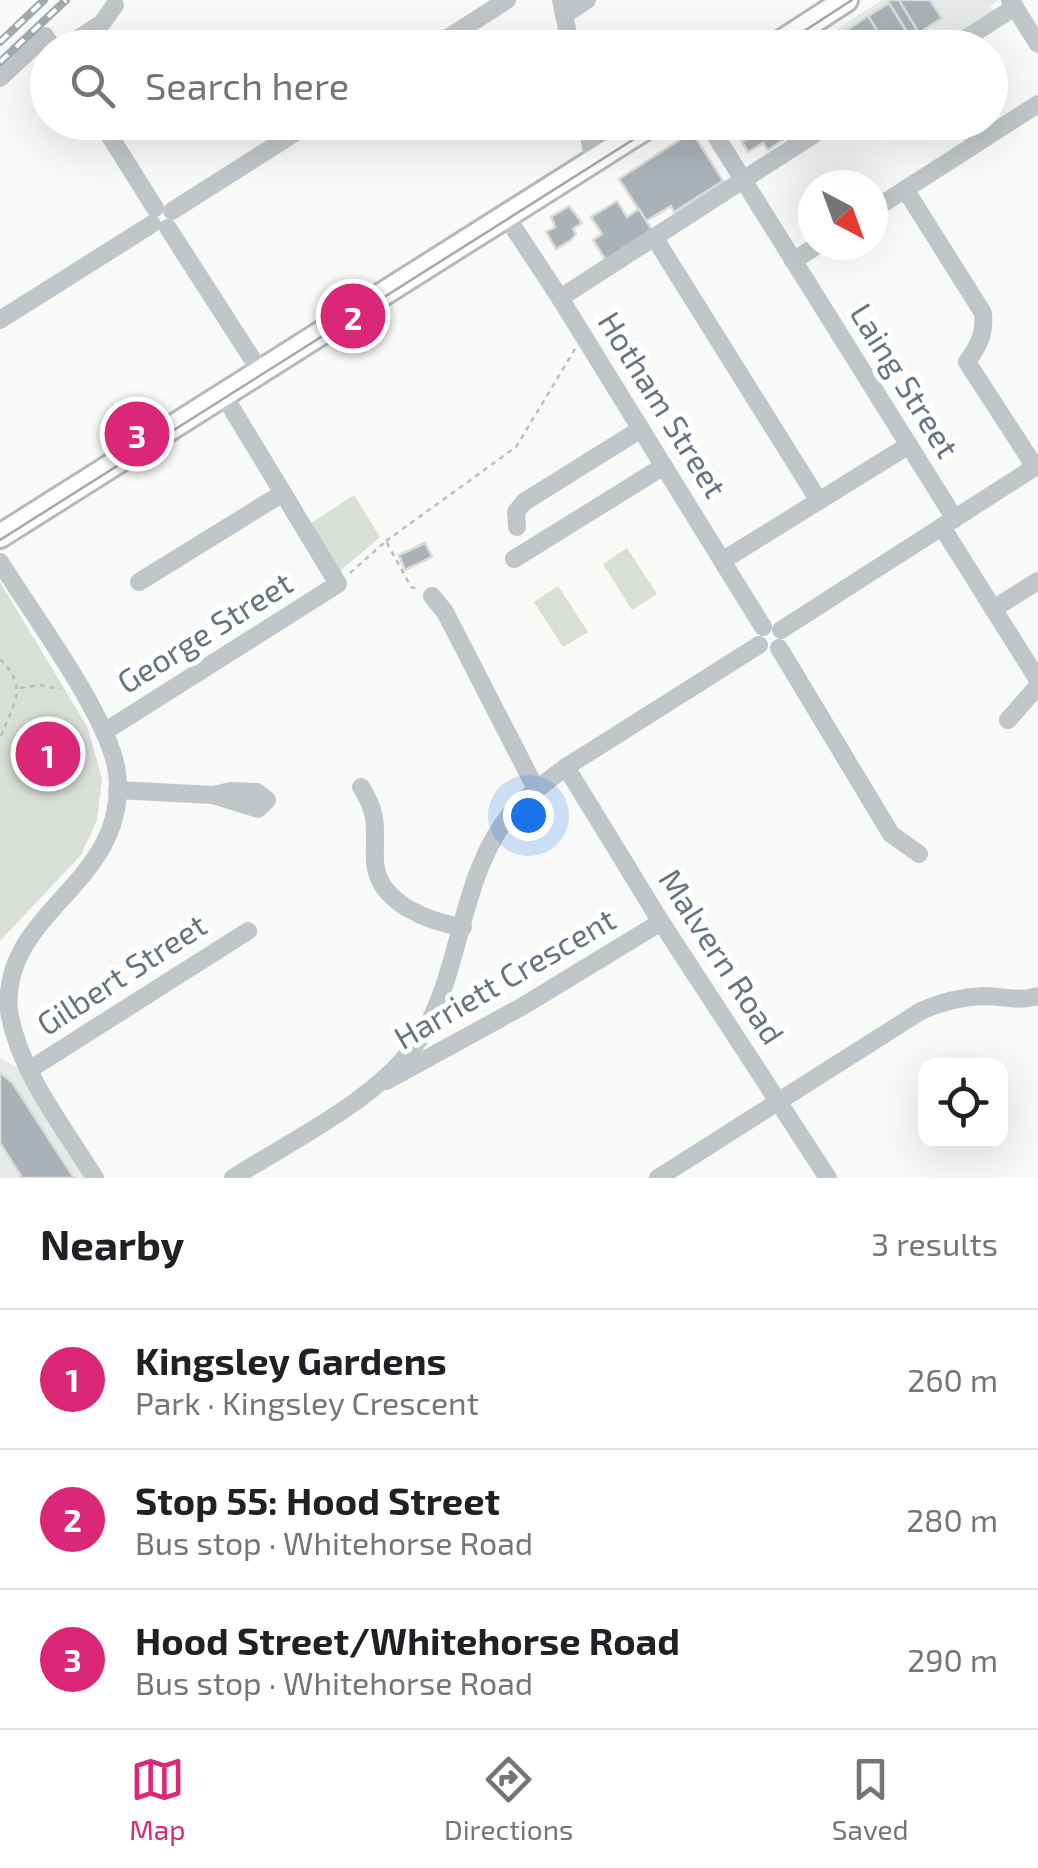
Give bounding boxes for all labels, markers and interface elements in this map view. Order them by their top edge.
search box [30,30,1008,140]
icon: search [65,58,120,113]
text: Search here [145,62,349,108]
north arrow [798,170,888,260]
pin: 2 [320,278,386,354]
street label: Laing Street [843,296,968,464]
street label: Hotham Street [591,304,736,504]
pin: 3 [104,396,170,472]
street label: George Street [109,562,298,700]
pin: 1 [15,716,80,792]
your location [503,790,554,841]
street label: Malvern Road [652,861,793,1050]
street label: Harriett Crescent [387,899,621,1056]
street label: Gilbert Street [29,905,213,1042]
map controls [918,1058,1008,1148]
button: locate [918,1058,1008,1148]
text: Nearby [40,1218,184,1268]
text: 3 results [871,1224,998,1262]
text: Kingsley Gardens [135,1337,447,1383]
text: 1 [66,1360,79,1398]
text: 260 m [907,1360,998,1398]
text: Park · Kingsley Crescent [135,1383,479,1421]
text: Stop 55: Hood Street [135,1477,500,1523]
text: 2 [63,1500,82,1538]
text: 280 m [906,1500,998,1538]
text: Bus stop · Whitehorse Road [135,1523,533,1561]
text: Hood Street/Whitehorse Road [135,1617,680,1663]
text: 3 [63,1640,82,1678]
text: 290 m [907,1640,998,1678]
text: Bus stop · Whitehorse Road [135,1663,533,1701]
tab: Map [129,1752,185,1846]
tab: Directions [444,1752,573,1846]
tab: Saved [832,1752,909,1846]

